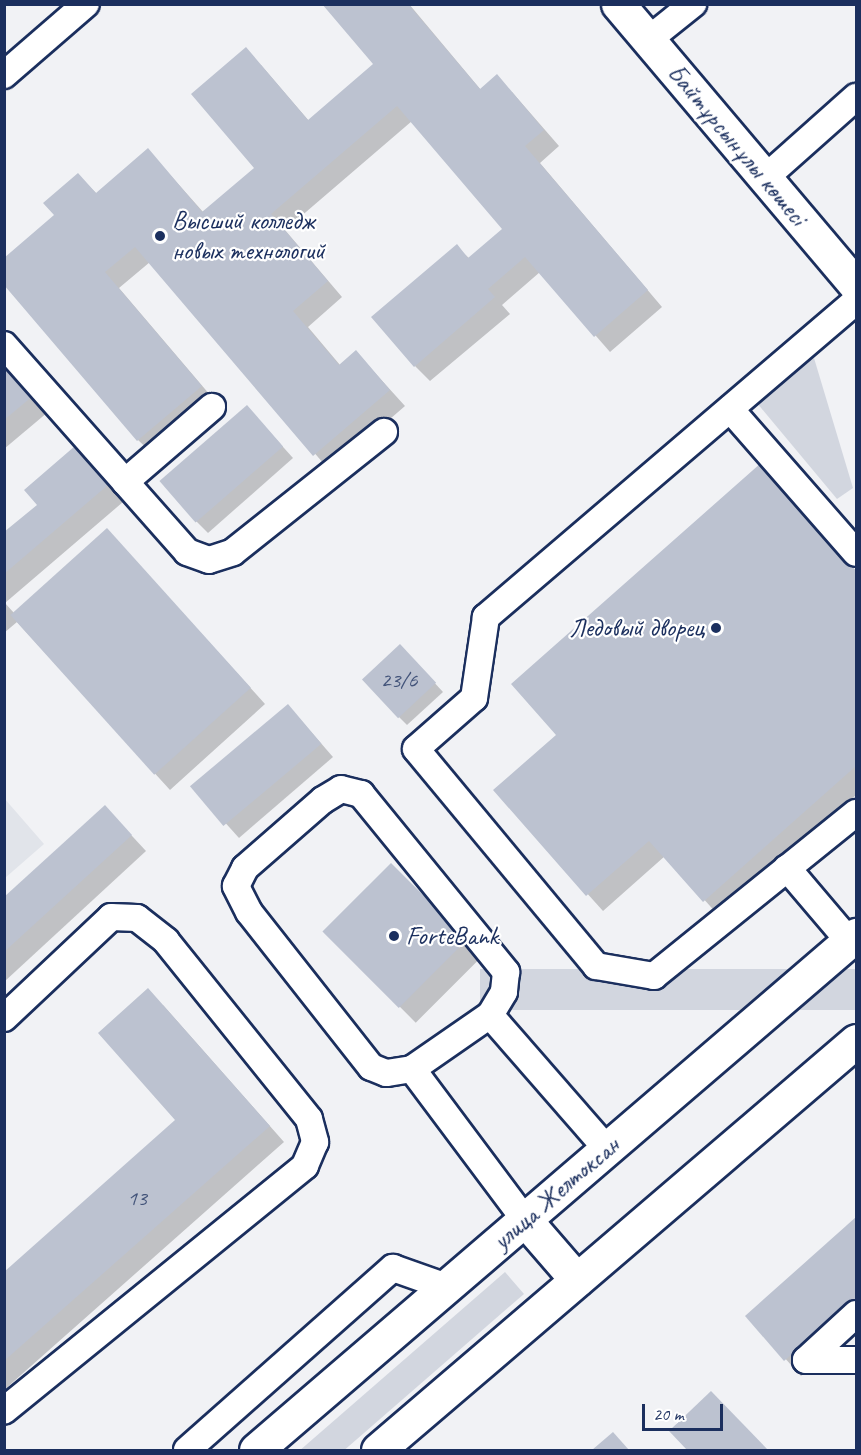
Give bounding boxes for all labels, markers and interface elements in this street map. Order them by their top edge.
street label: Байтұрсынұлы көшесі [660,58,814,232]
place label: Высший колледж новых технологий [172,205,324,266]
marker: Высший колледж новых технологий [153,229,167,243]
place label: Ледовый дворец [569,612,704,644]
marker: Ледовый дворец [709,621,723,635]
house number: 23/6 [381,668,417,694]
place label: ForteBank [406,920,498,952]
marker: ForteBank [387,929,401,943]
street label: улица Желтоксан [485,1129,627,1257]
house number: 13 [127,1186,147,1212]
scale bar [645,1392,726,1430]
text: 20 m [653,1403,684,1425]

